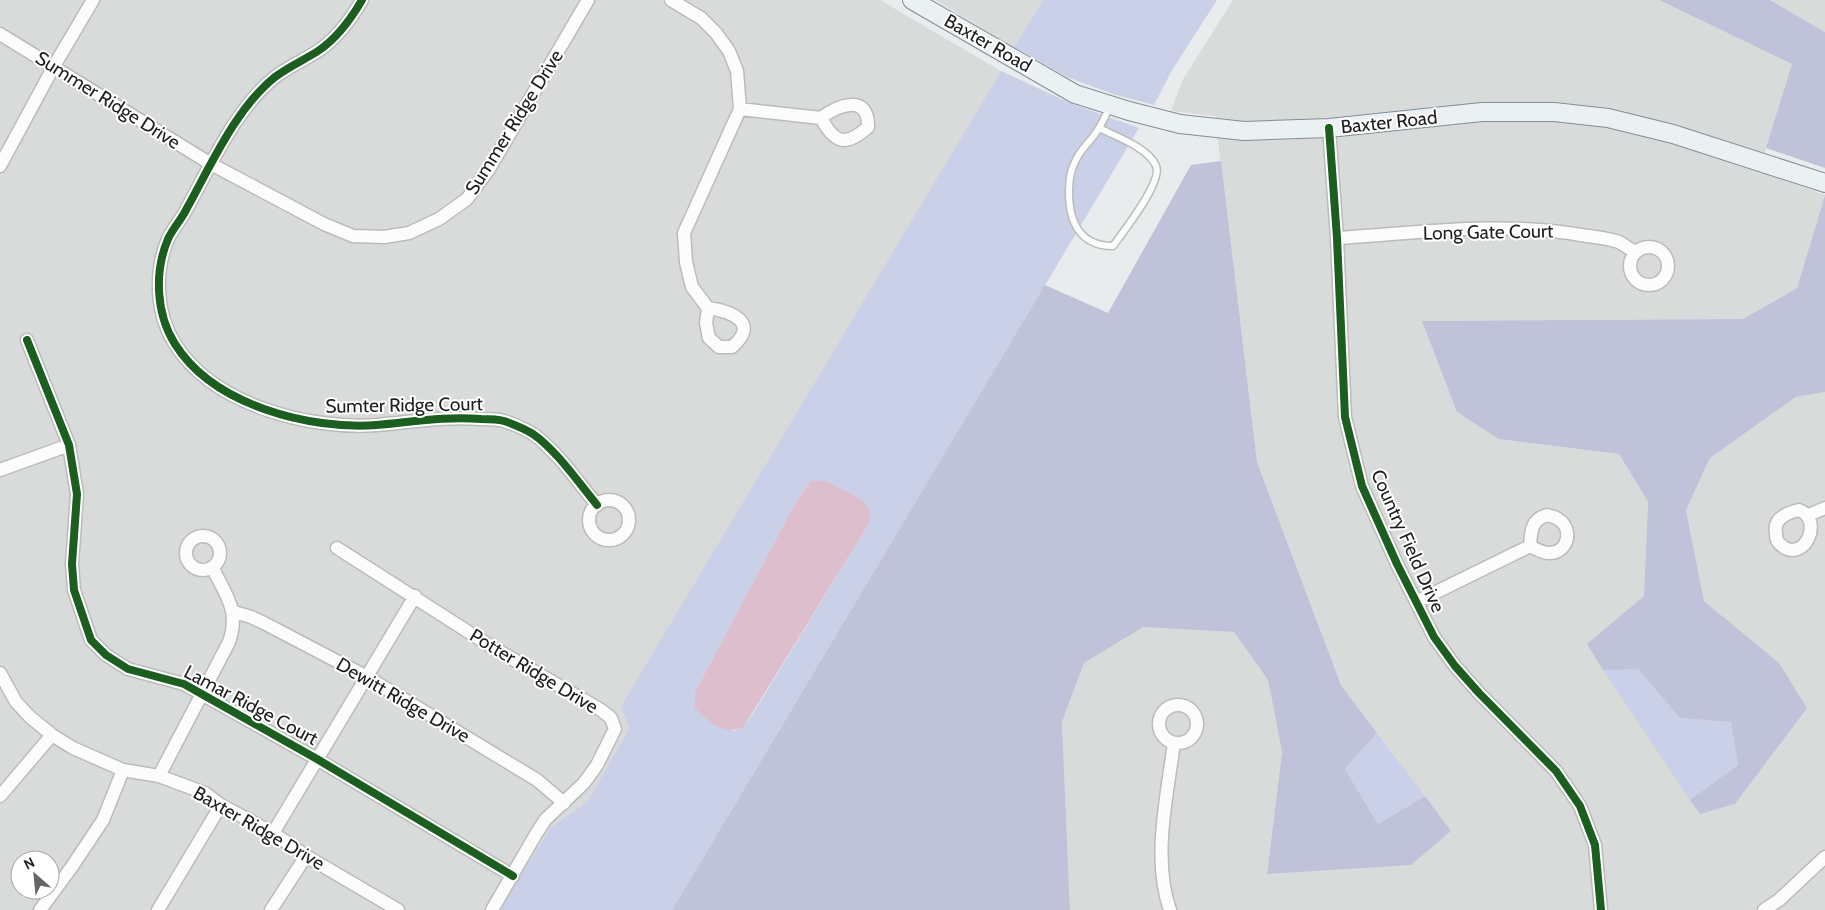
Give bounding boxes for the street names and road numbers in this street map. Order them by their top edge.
street label: Baxter Road [940,9,1036,77]
street label: Summer Ridge Drive [460,45,568,199]
street label: Summer Ridge Drive [31,46,185,154]
street label: Baxter Road [1340,105,1438,139]
street label: Long Gate Court [1423,219,1554,245]
street label: Sumter Ridge Court [325,392,483,418]
street label: Country Field Drive [1366,466,1450,616]
street label: Potter Ridge Drive [466,624,603,719]
street label: Dewitt Ridge Drive [332,652,474,748]
street label: Lamar Ridge Court [180,660,322,750]
street label: Baxter Ridge Drive [189,781,329,875]

